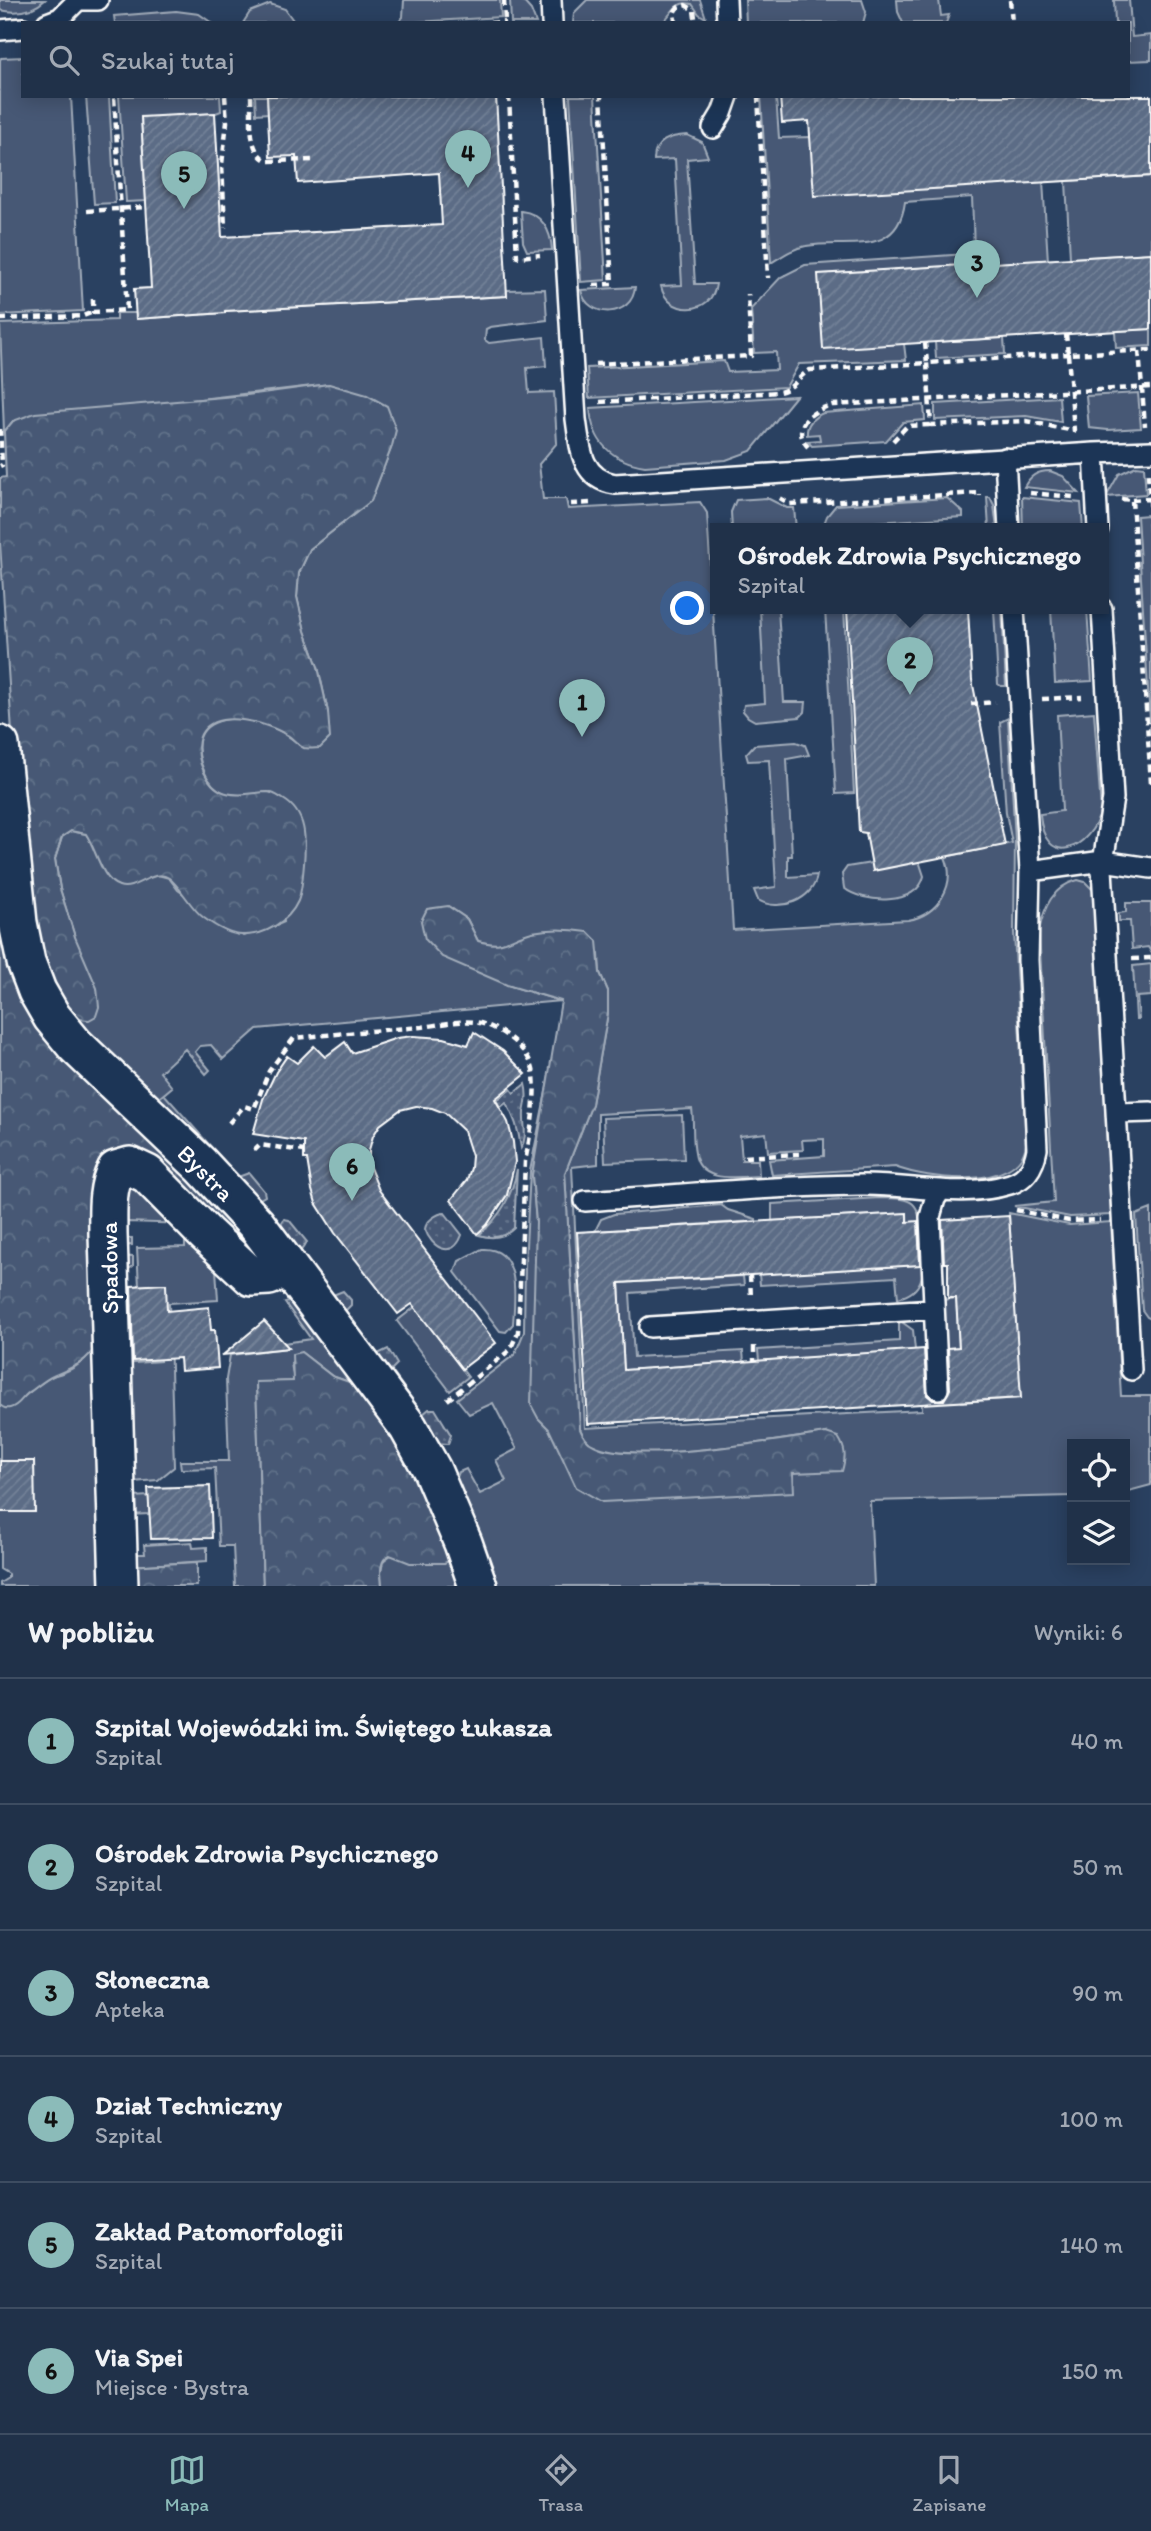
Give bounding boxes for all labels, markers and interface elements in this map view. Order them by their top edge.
search box [21,21,1130,98]
icon: search [45,41,83,79]
text: Szukaj tutaj [101,44,234,76]
pin: 4 [445,130,491,188]
pin: 5 [161,151,207,209]
pin: 3 [954,240,1000,298]
popup [710,523,1109,614]
text: Ośrodek Zdrowia Psychicznego [738,539,1081,571]
text: Szpital [738,571,805,599]
your location [670,591,704,625]
pin: 2 [887,637,933,695]
pin: 1 [559,679,605,737]
street label: Bystra [172,1139,241,1208]
pin: 6 [329,1143,375,1201]
street label: Spadowa [94,1221,124,1315]
map controls [1067,1439,1130,1565]
button: locate [1067,1439,1130,1502]
button: layers [1067,1502,1130,1565]
text: W pobliżu [28,1613,154,1650]
text: Wyniki: 6 [1034,1618,1123,1646]
text: Szpital Wojewódzki im. Świętego Łukasza [95,1711,552,1743]
text: 1 [46,1727,56,1755]
text: 40 m [1070,1727,1123,1755]
text: Szpital [95,1743,162,1771]
text: Ośrodek Zdrowia Psychicznego [95,1837,439,1869]
text: 2 [45,1853,57,1881]
text: 50 m [1072,1853,1123,1881]
text: Szpital [95,1869,162,1897]
text: Słoneczna [95,1963,209,1995]
text: 3 [45,1979,57,2007]
text: 90 m [1072,1979,1123,2007]
text: Apteka [95,1995,165,2023]
text: Dział Techniczny [95,2089,282,2121]
text: 4 [44,2105,58,2133]
text: 100 m [1059,2105,1123,2133]
text: Szpital [95,2121,162,2149]
text: Zakład Patomorfologii [95,2215,343,2247]
text: 5 [45,2231,57,2259]
text: 140 m [1060,2231,1123,2259]
text: Szpital [95,2247,162,2275]
text: Via Spei [95,2341,183,2373]
text: 6 [45,2357,57,2385]
text: 150 m [1062,2357,1123,2385]
text: Miejsce · Bystra [95,2373,249,2401]
tab: Mapa [165,2451,209,2516]
tab: Trasa [538,2451,583,2516]
tab: Zapisane [912,2451,986,2516]

